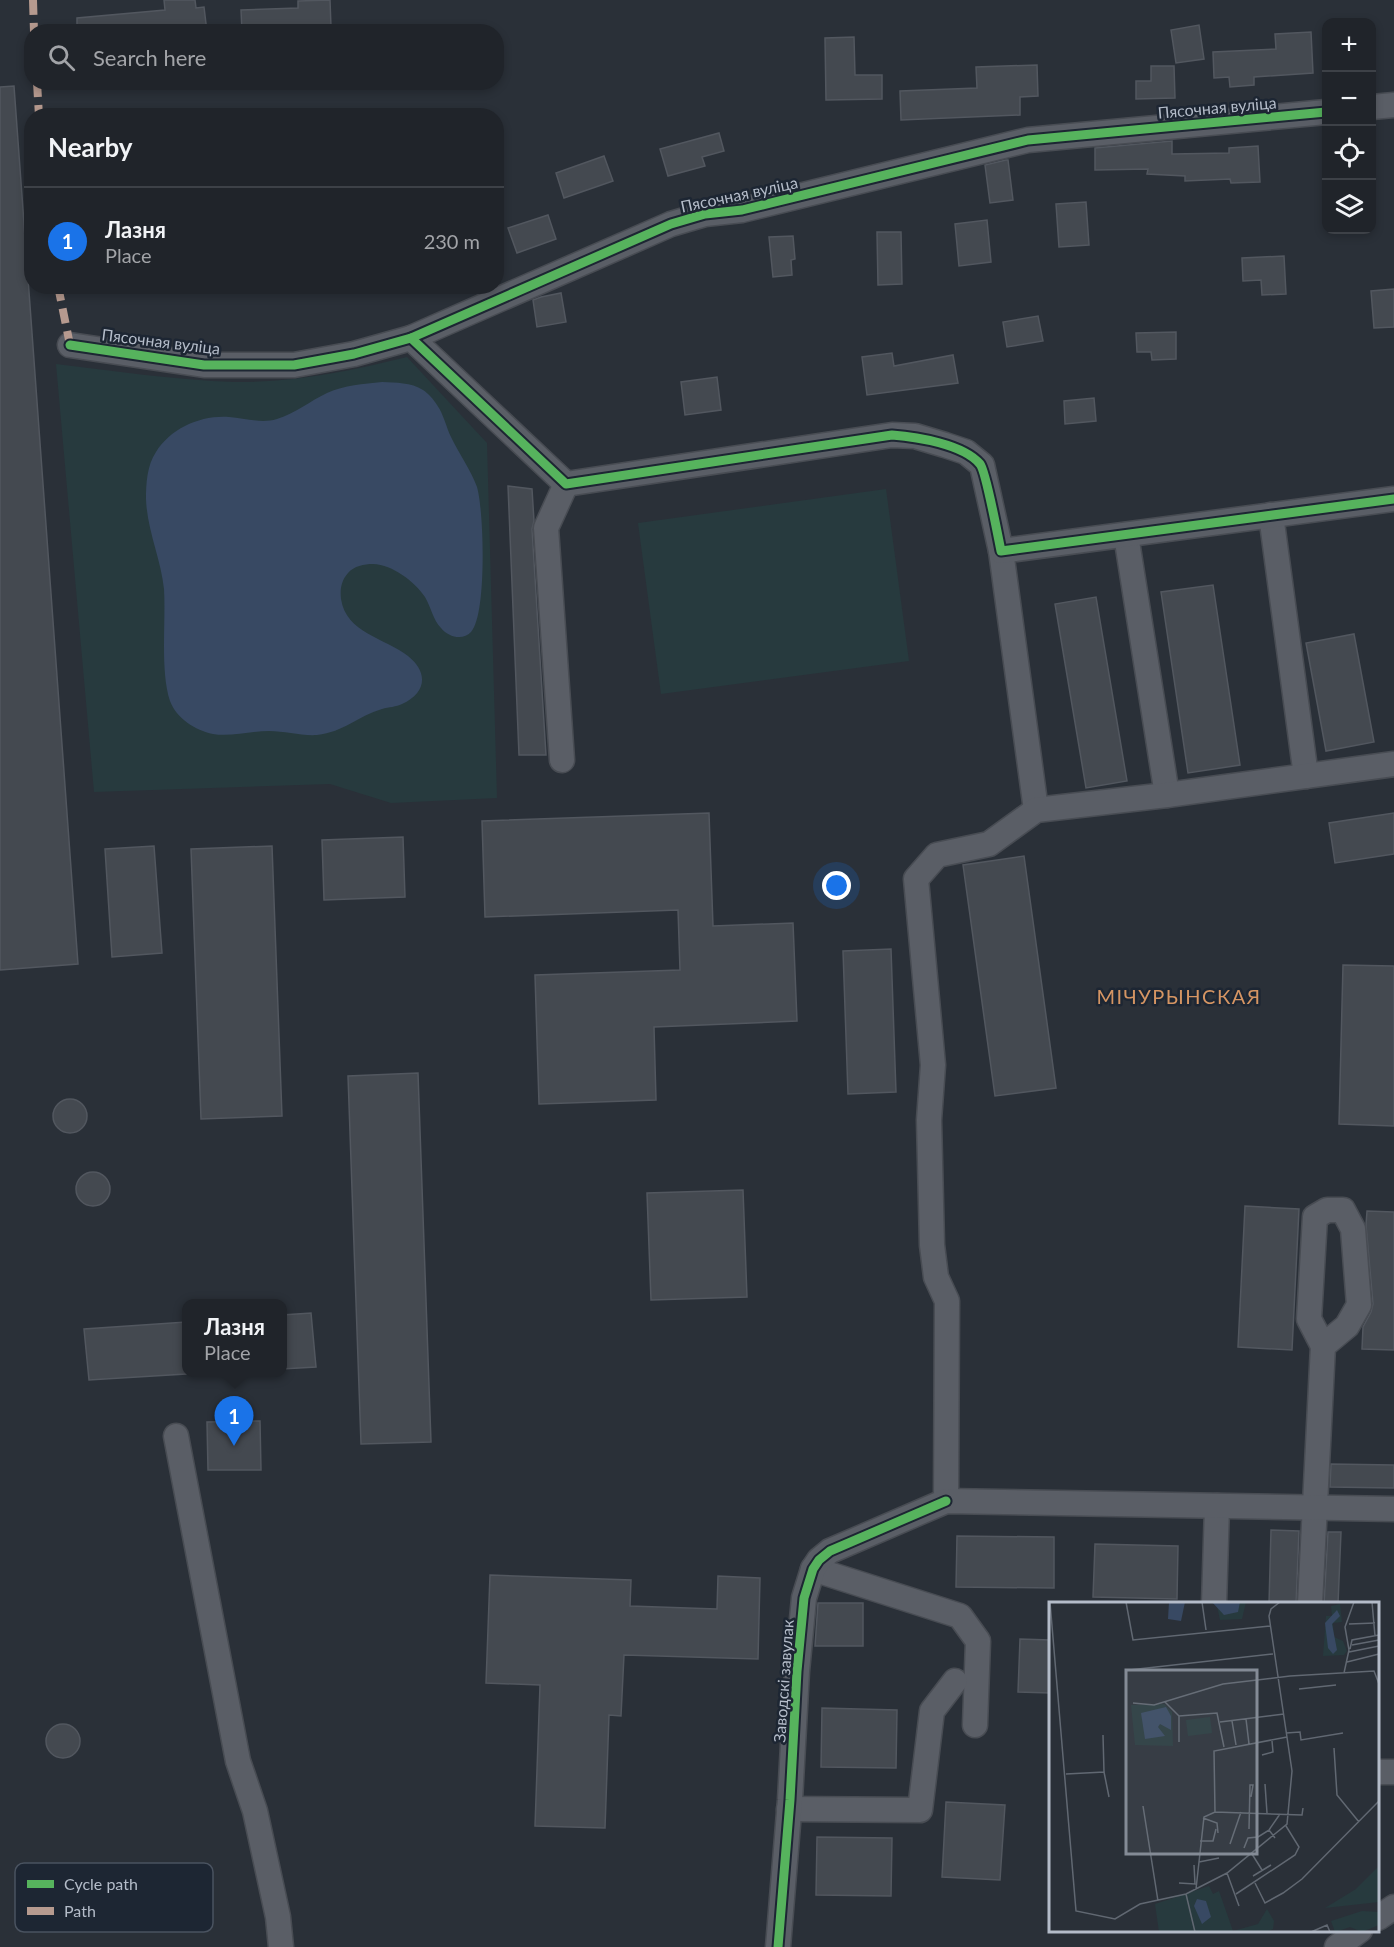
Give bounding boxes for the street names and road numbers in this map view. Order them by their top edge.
street label: Пясочная вуліца [1157,92,1277,122]
street label: Пясочная вуліца [679,172,799,216]
street label: Пясочная вуліца [101,324,221,358]
street label: Заводскі завулак [769,1618,797,1743]

